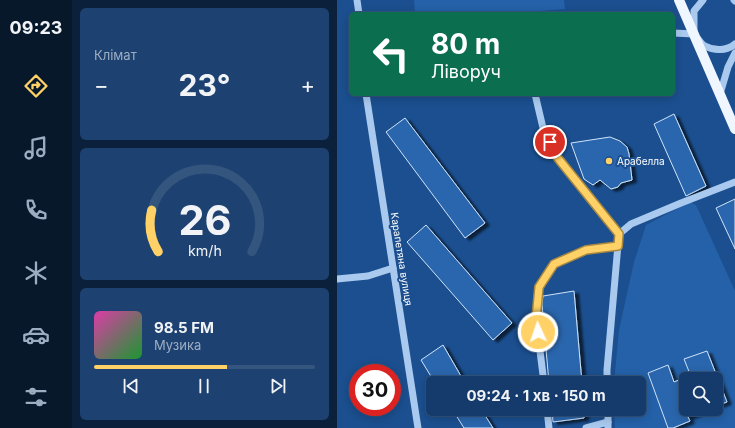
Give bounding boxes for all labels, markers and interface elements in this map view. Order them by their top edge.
text: 09:23 [10,17,62,38]
text: 80 m [431,27,500,61]
icon: left [365,28,417,80]
text: Клімат [94,47,137,63]
text: Ліворуч [431,61,501,82]
text: 23° [179,67,230,103]
icon: directions [22,72,50,100]
text: − [94,72,109,98]
text: + [300,72,315,98]
pin [533,125,567,159]
icon: arrive [539,131,561,153]
icon: music [22,134,50,162]
place label: Арабелла [617,155,665,167]
marker: Арабелла [604,156,614,166]
text: 26 [178,195,231,245]
icon: phone [22,196,50,224]
street label: Карапетяна вулиця [389,211,415,307]
text: km/h [188,242,221,259]
icon: climate [22,259,50,287]
position arrow [517,311,559,353]
text: 98.5 FM [154,318,214,337]
icon: car [22,321,50,349]
text: Музика [154,337,201,353]
speed limit sign: 30 [349,364,401,416]
map controls [679,372,723,416]
button: search [679,372,723,416]
icon: previous [120,375,142,397]
icon: pause [193,375,215,397]
icon: next [267,375,289,397]
icon: filters [22,383,50,411]
text: 09:24 · 1 хв · 150 m [466,386,606,405]

